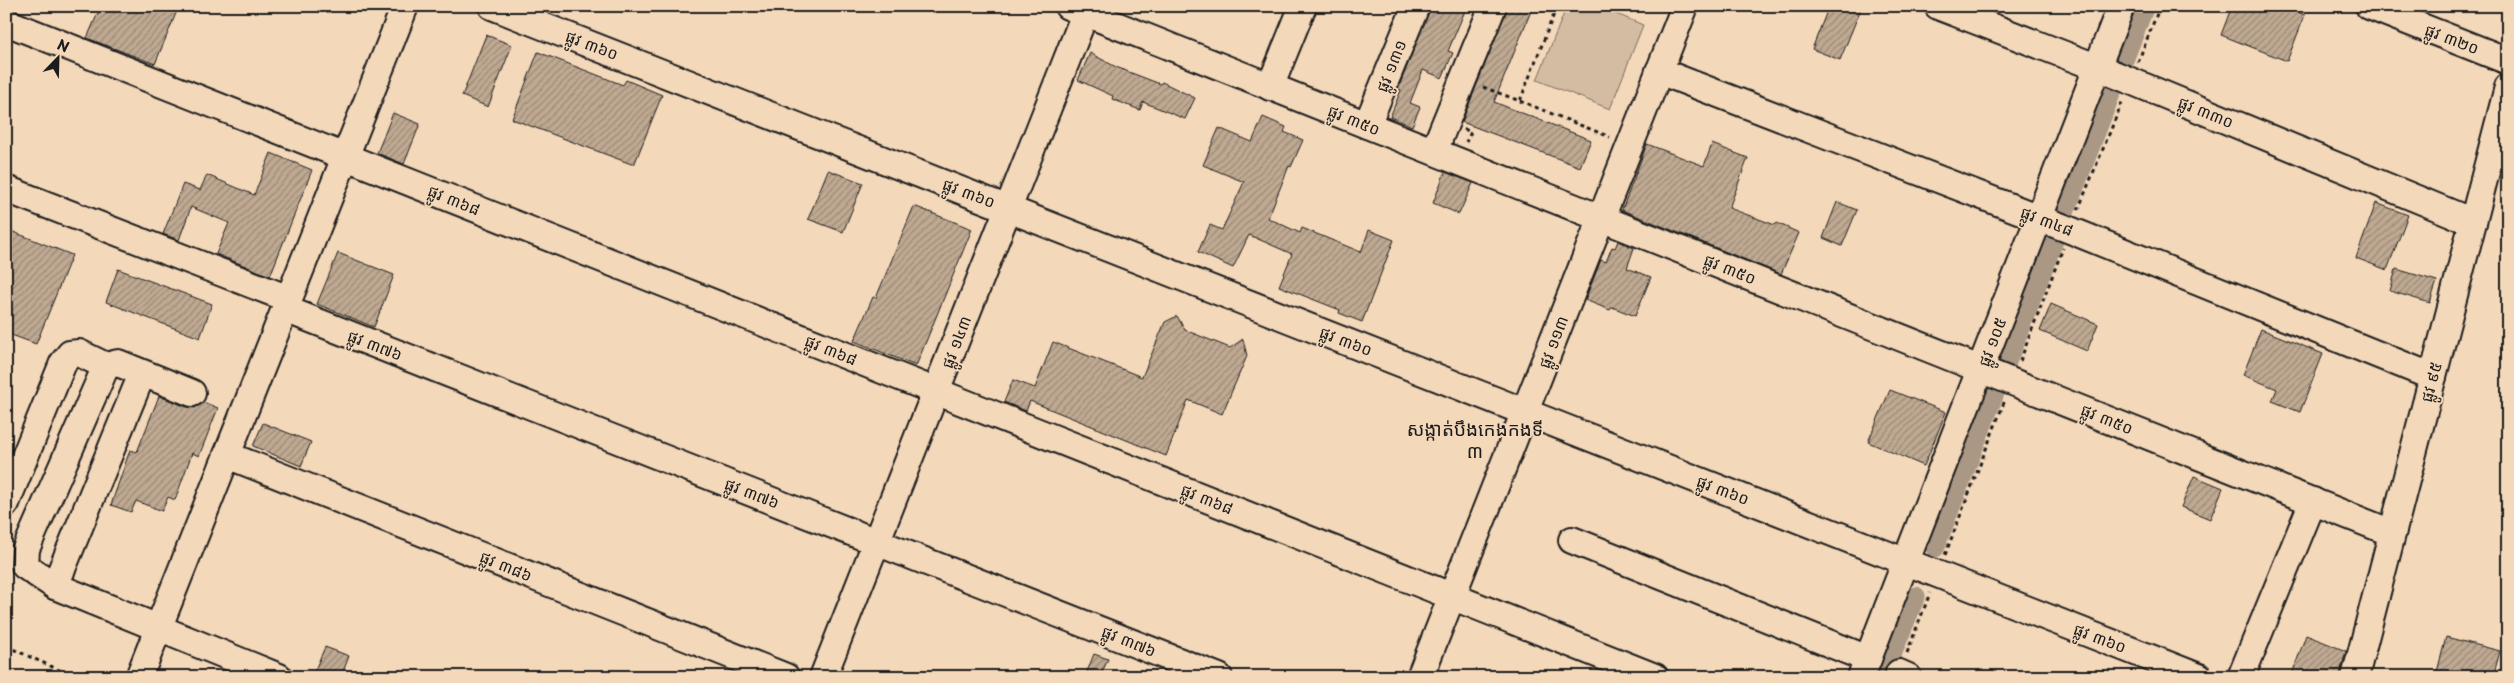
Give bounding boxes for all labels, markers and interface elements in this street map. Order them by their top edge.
street label: ផ្លូវ ៣២០ [2420,17,2483,63]
street label: ផ្លូវ ៣៦០ [561,23,622,69]
north arrow [32,32,82,82]
text: N [54,34,72,57]
street label: ផ្លូវ ១៣១ [1369,36,1415,97]
street label: ផ្លូវ ៣៣០ [2173,89,2238,137]
street label: ផ្លូវ ៣៥០ [1323,98,1384,144]
street label: ផ្លូវ ៣៦០ [938,171,999,217]
street label: ផ្លូវ ៣៦៨ [423,178,484,224]
street label: ផ្លូវ ៣៤៨ [2016,199,2077,245]
street label: ផ្លូវ ៣៥០ [1699,247,1760,293]
street label: ផ្លូវ ១៤៣ [934,312,980,373]
street label: ផ្លូវ ១១៣ [1531,312,1577,373]
street label: ផ្លូវ ១០៥ [1971,314,2015,371]
street label: ផ្លូវ ៣៦០ [1315,319,1376,365]
street label: ផ្លូវ ៣៧៦ [343,323,406,369]
street label: ផ្លូវ ៣៦៨ [800,328,861,374]
street label: ផ្លូវ ៩៥ [2413,359,2451,406]
street label: ផ្លូវ ៣៥០ [2076,397,2137,443]
district label: សង្កាត់បឹងកេងកងទី ៣ [1407,414,1543,464]
street label: ផ្លូវ ៣៦០ [1692,468,1753,514]
street label: ផ្លូវ ៣៧៦ [720,471,783,517]
street label: ផ្លូវ ៣៦៨ [1176,477,1237,523]
street label: ផ្លូវ ៣៨៦ [475,544,536,590]
street label: ផ្លូវ ៣៦០ [2069,616,2130,662]
street label: ផ្លូវ ៣៧៦ [1097,618,1160,665]

